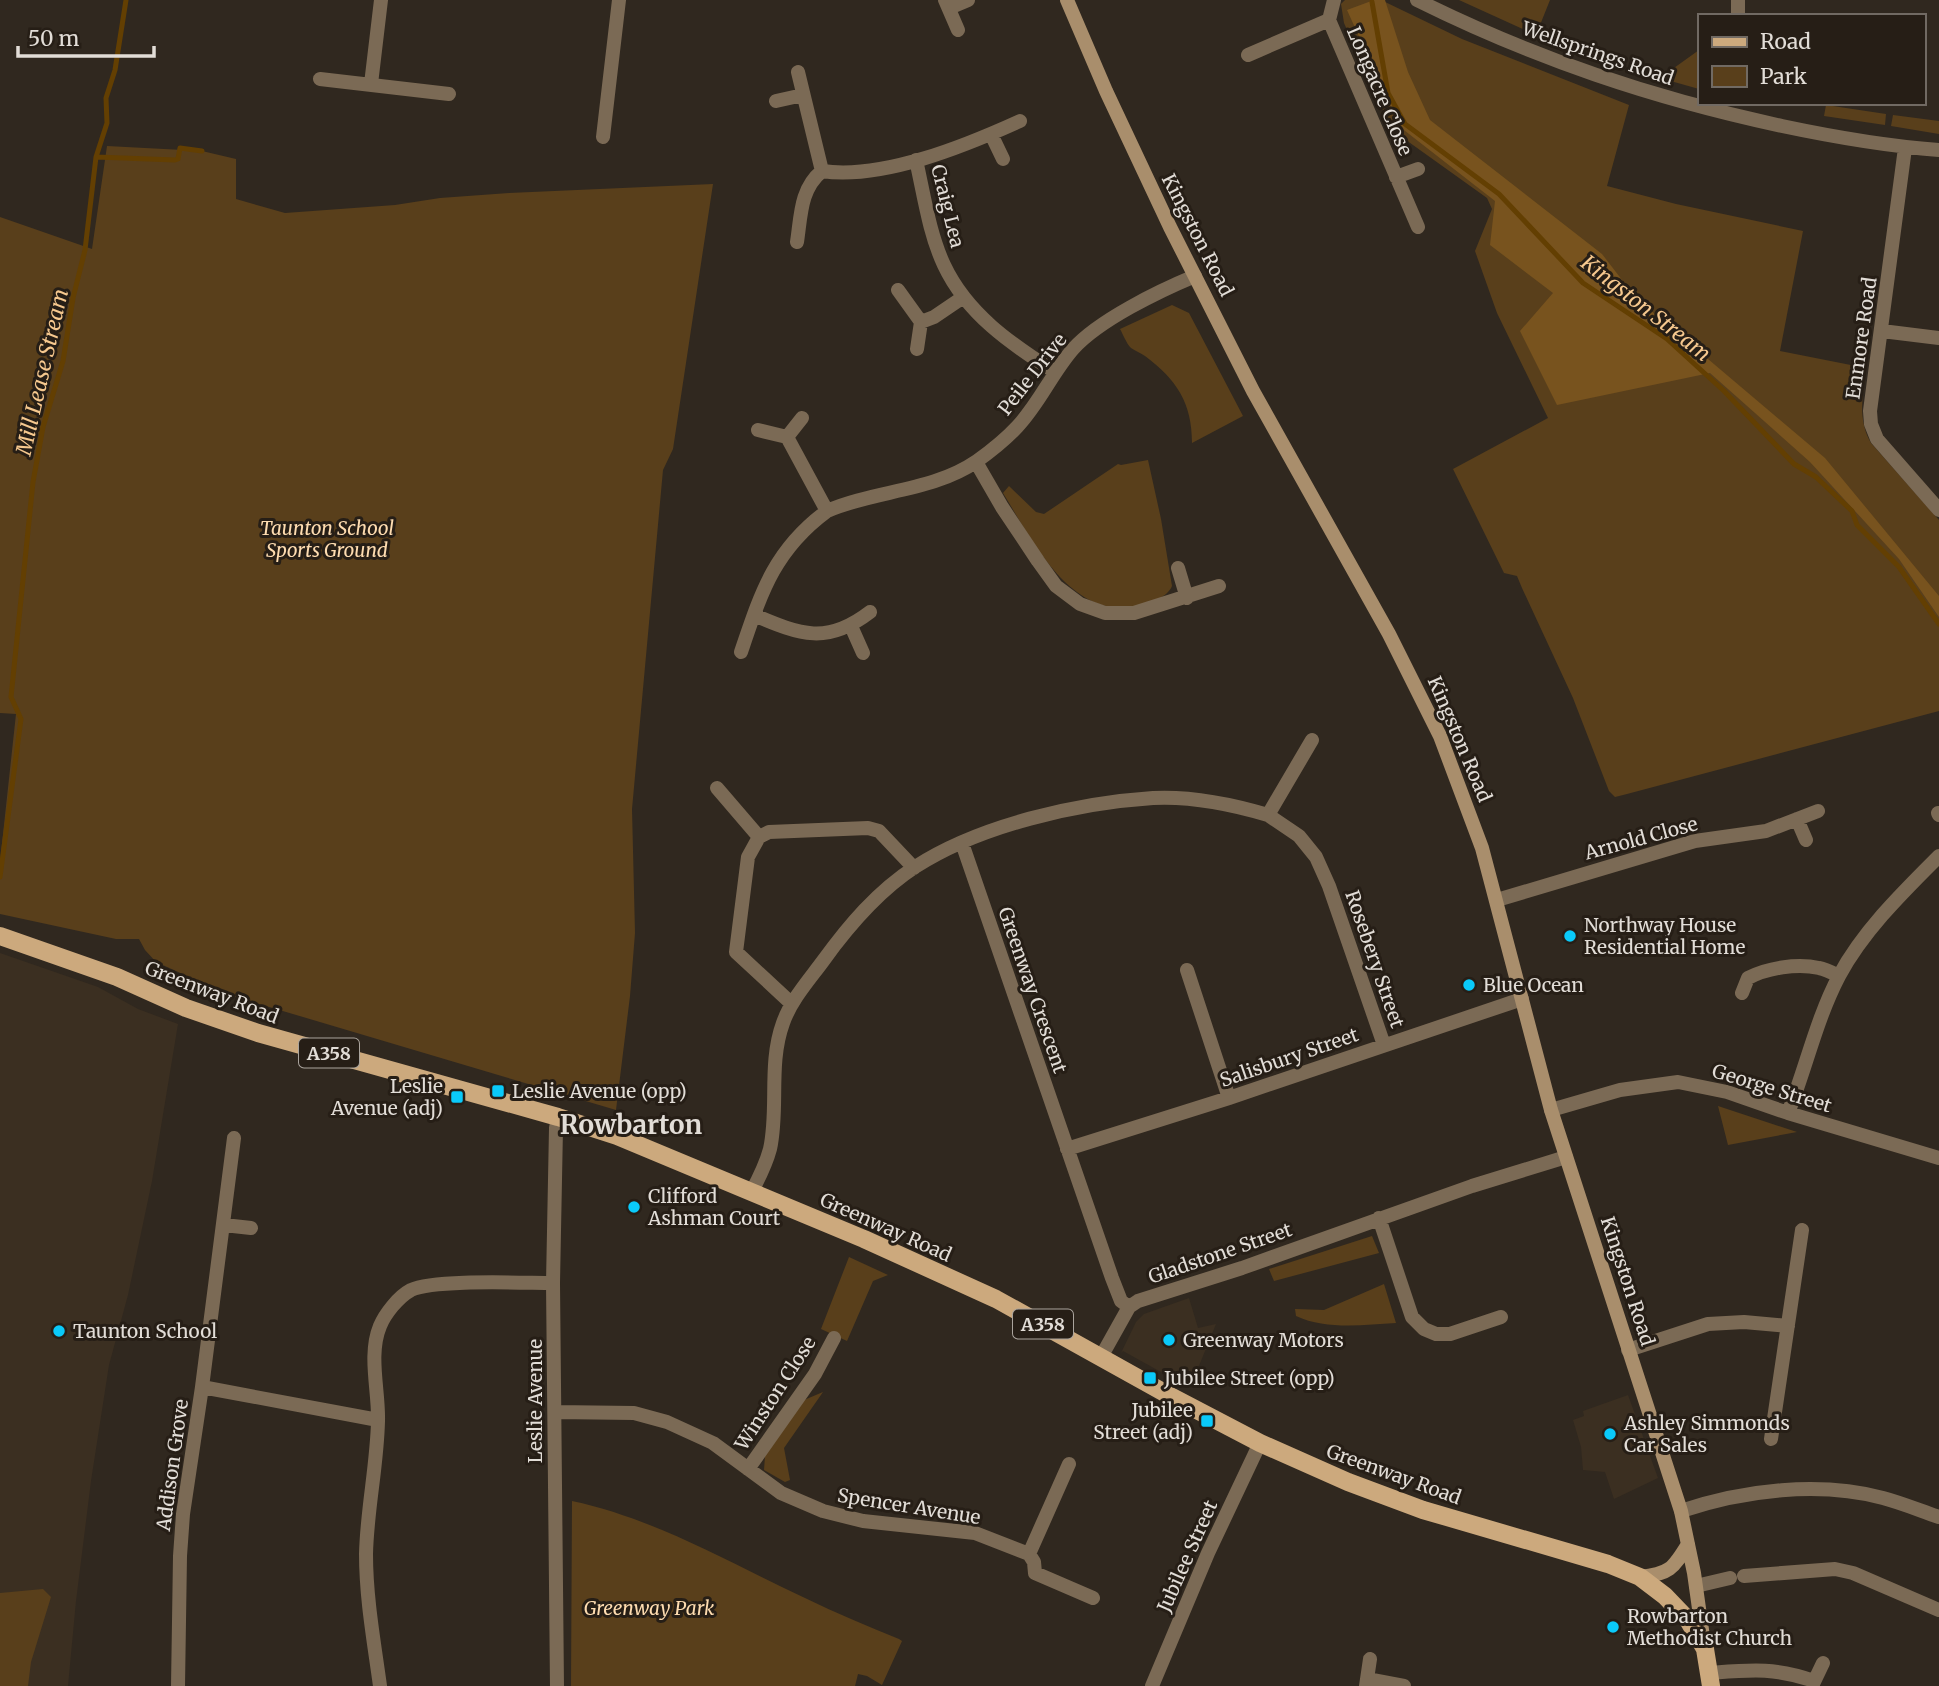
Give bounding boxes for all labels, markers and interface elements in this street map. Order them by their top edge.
scale bar [18,14,154,58]
legend [1698,14,1925,105]
street label: Wellsprings Road [1518,15,1677,90]
street label: Longacre Close [1342,23,1418,159]
text: 50 m [28,25,79,52]
text: Road [1760,28,1811,55]
text: Park [1760,63,1807,90]
street label: Craig Lea [926,162,970,250]
street label: Kingston Road [1157,170,1239,300]
water label: Kingston Stream [1575,248,1716,367]
street label: Enmore Road [1841,275,1881,401]
water label: Mill Lease Stream [10,286,74,459]
street label: Peile Drive [993,328,1072,420]
park label: Taunton School Sports Ground [260,516,394,562]
street label: Kingston Road [1423,672,1497,806]
street label: Arnold Close [1581,811,1700,865]
street label: Rosebery Street [1340,887,1410,1031]
street label: Greenway Crescent [993,904,1073,1077]
place label: Northway House Residential Home [1584,913,1745,959]
marker: Northway House Residential Home [1562,928,1578,944]
street label: Greenway Road [142,955,282,1029]
place label: Blue Ocean [1483,973,1584,997]
marker: Blue Ocean [1461,977,1477,993]
street label: Salisbury Street [1216,1022,1362,1092]
road number: A358 [299,1038,359,1068]
street label: George Street [1709,1058,1835,1118]
place label: Leslie Avenue (adj) [330,1074,443,1120]
place label: Leslie Avenue (opp) [512,1079,687,1103]
marker: Leslie Avenue (opp) [490,1083,506,1099]
marker: Leslie Avenue (adj) [449,1089,465,1105]
district label: Rowbarton [560,1108,702,1141]
place label: Clifford Ashman Court [647,1184,781,1230]
street label: Greenway Road [816,1187,956,1267]
marker: Clifford Ashman Court [626,1199,642,1215]
street label: Kingston Road [1596,1213,1660,1349]
street label: Gladstone Street [1145,1217,1295,1289]
road number: A358 [1013,1310,1073,1338]
place label: Taunton School [73,1319,217,1343]
marker: Taunton School [51,1323,67,1339]
place label: Greenway Motors [1183,1328,1344,1352]
street label: Winston Close [729,1332,821,1455]
marker: Greenway Motors [1161,1332,1177,1348]
street label: Leslie Avenue [523,1339,547,1463]
place label: Jubilee Street (opp) [1163,1366,1335,1390]
marker: Jubilee Street (opp) [1142,1370,1158,1386]
street label: Addison Grove [151,1397,193,1534]
place label: Jubilee Street (adj) [1093,1398,1193,1444]
place label: Ashley Simmonds Car Sales [1623,1411,1790,1457]
marker: Jubilee Street (adj) [1199,1413,1215,1429]
marker: Ashley Simmonds Car Sales [1602,1426,1618,1442]
street label: Greenway Road [1323,1439,1465,1509]
street label: Spencer Avenue [836,1483,982,1529]
street label: Jubilee Street [1151,1496,1223,1617]
park label: Greenway Park [584,1596,715,1620]
place label: Rowbarton Methodist Church [1627,1604,1792,1650]
marker: Rowbarton Methodist Church [1605,1619,1621,1635]

